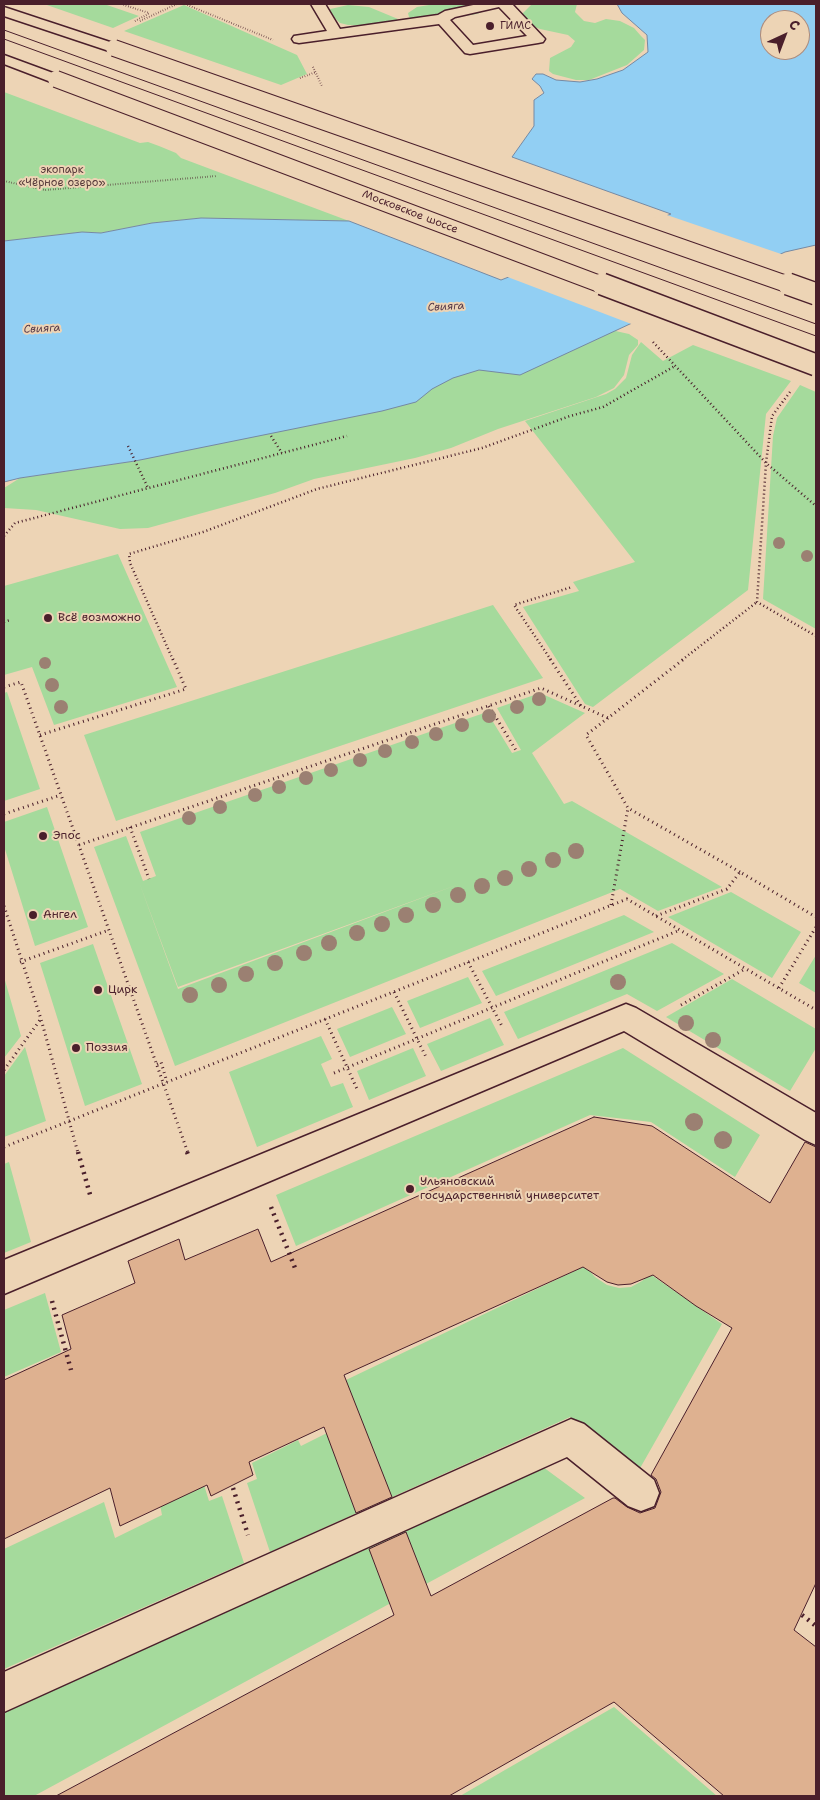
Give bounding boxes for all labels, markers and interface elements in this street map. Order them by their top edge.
north arrow [760,10,810,60]
text: С [785,15,804,34]
place label: ГИМС [500,19,531,33]
marker: ГИМС [484,20,496,32]
park label: экопарк «Чёрное озеро» [19,163,105,189]
street label: Московское шоссе [360,188,460,236]
water label: Свияга [427,299,465,315]
water label: Свияга [23,321,61,337]
place label: Всё возможно [58,611,141,625]
marker: Всё возможно [42,612,54,624]
place label: Эпос [53,829,81,843]
marker: Эпос [37,830,49,842]
place label: Ангел [43,908,77,922]
marker: Ангел [27,909,39,921]
place label: Цирк [108,983,137,997]
marker: Цирк [92,984,104,996]
place label: Поэзия [86,1041,128,1055]
marker: Поэзия [70,1042,82,1054]
place label: Ульяновский государственный университет [420,1175,599,1203]
marker: Ульяновский государственный университет [404,1183,416,1195]

